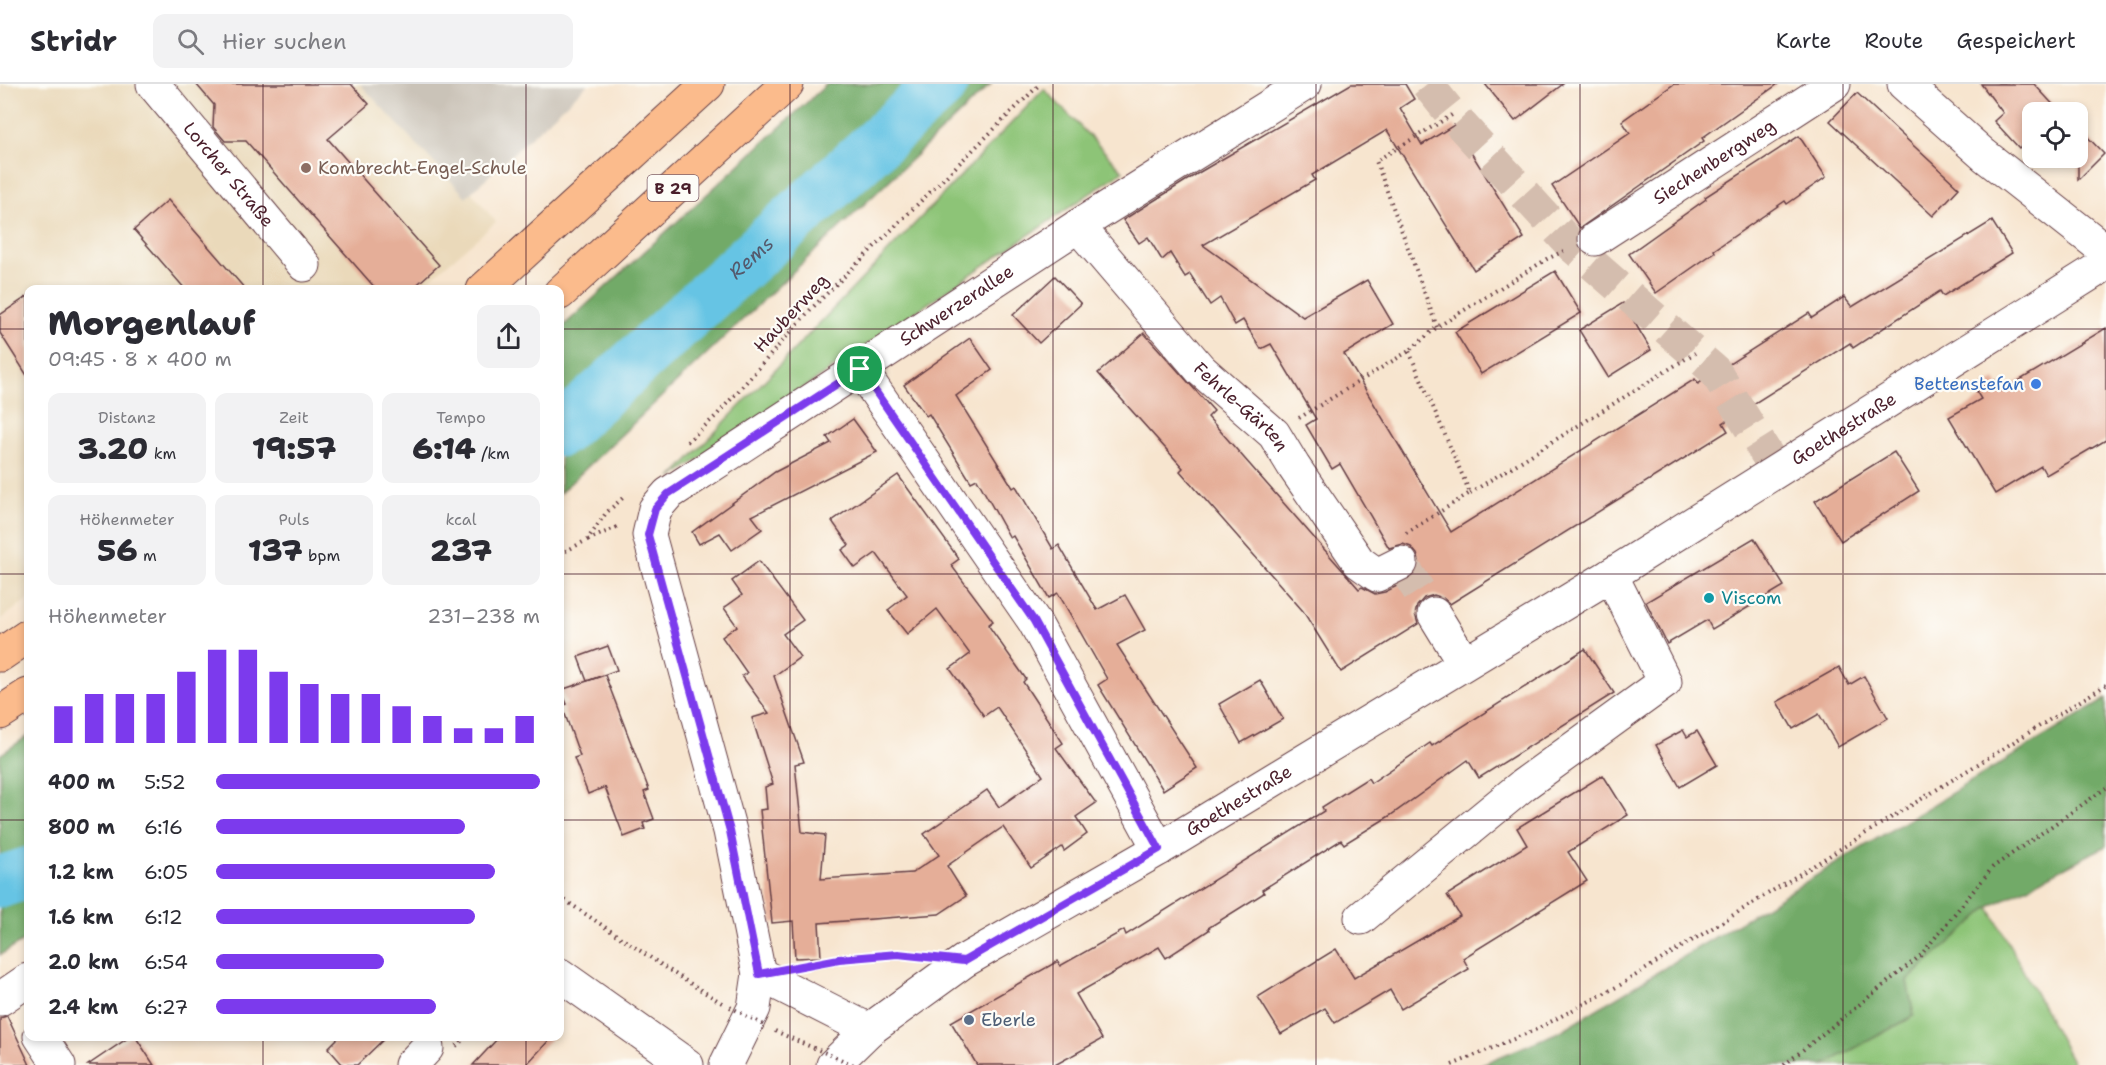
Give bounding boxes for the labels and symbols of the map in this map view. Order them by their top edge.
street label: Siechenbergweg [1648,113,1780,210]
street label: Lorcher Straße [178,117,279,232]
place label: Kombrecht-Engel-Schule [318,156,527,180]
marker: Kombrecht-Engel-Schule [299,161,313,175]
road number: B 29 [648,175,698,201]
water label: Rems [723,230,779,285]
street label: Schwerzerallee [895,259,1018,351]
street label: Hauberweg [748,268,834,358]
pin [834,343,885,394]
street label: Fehrle-Gärten [1188,357,1294,456]
place label: Bettenstefan [1914,372,2024,396]
marker: Bettenstefan [2029,377,2043,391]
street label: Goethestraße [1787,387,1901,471]
place label: Viscom [1721,586,1782,610]
marker: Viscom [1702,591,1716,605]
street label: Goethestraße [1182,759,1296,842]
place label: Eberle [981,1008,1036,1032]
marker: Eberle [962,1013,976,1027]

